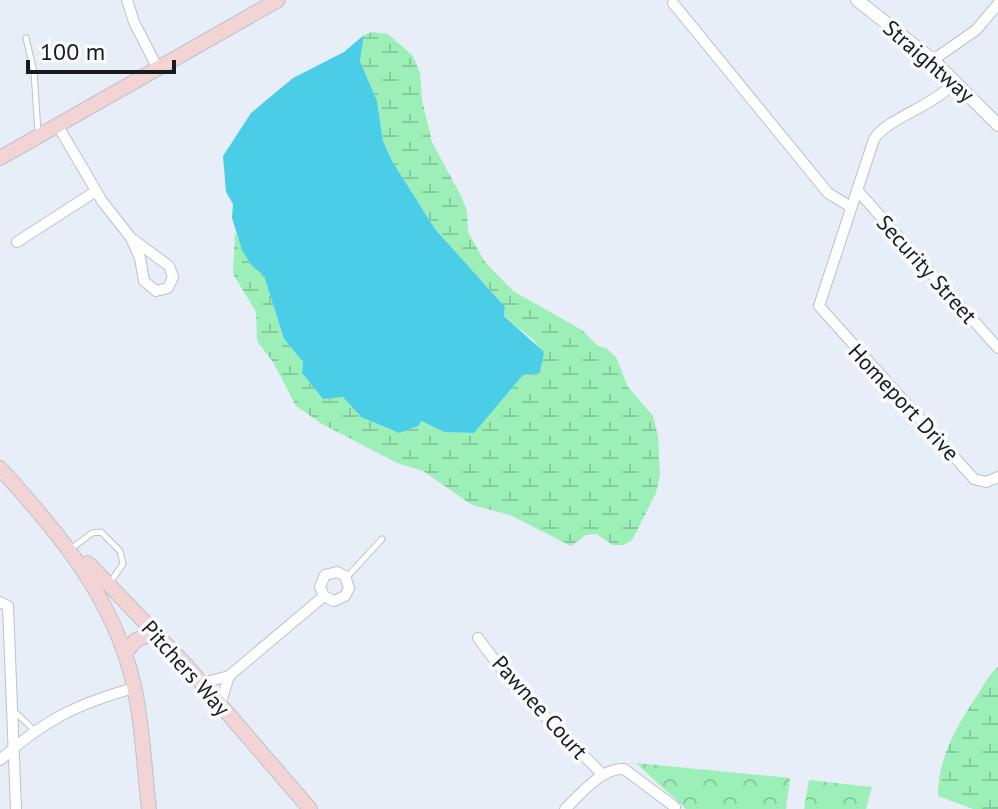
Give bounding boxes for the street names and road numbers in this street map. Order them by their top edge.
street label: Straightway [878,14,981,109]
street label: Security Street [871,209,984,330]
street label: Homeport Drive [843,338,965,466]
street label: Pitchers Way [136,614,237,722]
street label: Pawnee Court [486,649,594,765]

